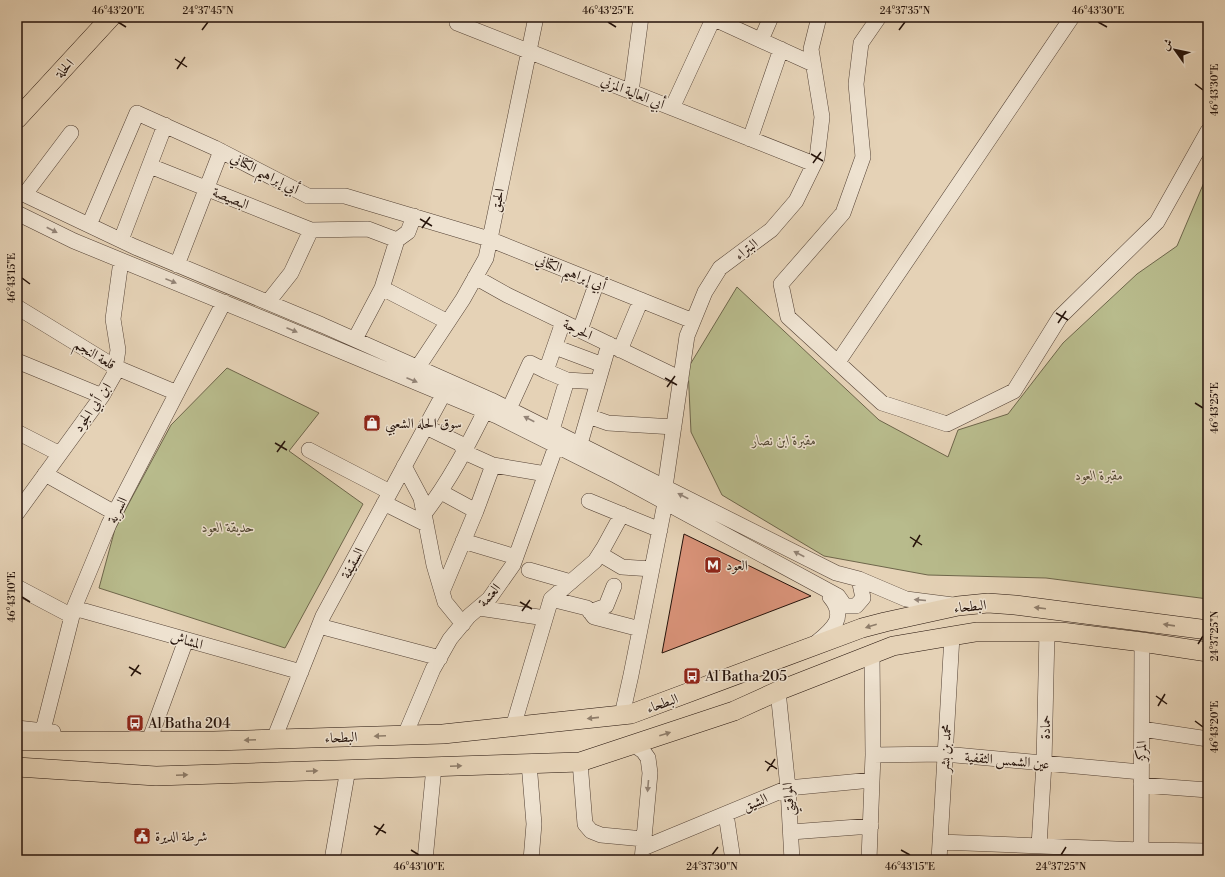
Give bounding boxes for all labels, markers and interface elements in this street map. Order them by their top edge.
text: 46°43'20"E [92,5,144,17]
text: 24°37'45"N [183,5,234,17]
text: 46°43'25"E [582,5,634,17]
text: 24°37'35"N [880,5,931,17]
text: 46°43'30"E [1072,5,1124,17]
north arrow [1155,30,1195,70]
text: ش [1159,37,1176,53]
street label: الحلة [51,55,78,83]
text: 46°43'30"E [1209,64,1221,116]
street label: أبي العالية المزني [597,70,669,116]
street label: أبي إبراهيم الكتاني [225,147,303,203]
street label: البصيصة [210,183,252,214]
street label: الحبق [487,187,509,214]
one-way arrow [46,227,58,233]
street label: البتراء [731,235,762,264]
street label: أبي إبراهيم الكتاني [531,249,610,299]
text: 46°43'15"E [6,253,18,303]
one-way arrow [166,278,177,284]
street label: الحرجة [560,315,595,345]
one-way arrow [286,327,297,333]
street label: قلعة النجم [69,336,118,378]
one-way arrow [406,377,417,383]
street label: ابن أبي الجود [68,378,118,437]
text: 46°43'25"E [1209,382,1221,434]
shop icon: سوق الحله الشعبي [362,413,382,433]
place label: سوق الحله الشعبي [385,415,462,436]
one-way arrow [523,416,535,422]
park label: مقبرة ابن نصار [751,432,816,450]
park label: مقبرة العود [1075,467,1123,485]
one-way arrow [677,493,688,499]
street label: السربة [104,494,132,527]
park label: حديقة العود [202,519,254,537]
street label: السقيفة [337,545,369,582]
one-way arrow [793,551,805,557]
metro station icon: العود [703,555,723,575]
place label: العود [726,557,748,575]
text: 46°43'10"E [6,572,18,622]
street label: العتمة [474,580,505,611]
street label: البطحاء [953,596,987,618]
one-way arrow [914,597,926,603]
one-way arrow [1034,605,1046,611]
text: 24°37'25"N [1209,610,1221,661]
one-way arrow [1163,622,1175,628]
one-way arrow [865,623,877,629]
street label: المشاش [168,628,205,654]
bus stop icon: Al Batha 205 [682,666,702,686]
place label: Al Batha 205 [704,668,787,686]
street label: البطحاء [644,690,681,718]
text: 46°43'20"E [1209,701,1221,753]
bus stop icon: Al Batha 204 [125,713,145,733]
street label: حمادة [1037,714,1055,740]
place label: Al Batha 204 [147,715,231,733]
one-way arrow [587,715,599,721]
street label: محمد بن بشر [936,724,956,774]
street label: البطحاء [324,728,358,748]
one-way arrow [659,731,671,737]
one-way arrow [373,733,386,739]
one-way arrow [244,736,256,743]
street label: المركز [1133,741,1151,763]
street label: عين الشمس الثقفية [964,748,1050,774]
one-way arrow [450,763,463,769]
one-way arrow [306,767,318,774]
one-way arrow [176,772,189,778]
one-way arrow [645,780,652,792]
street label: المواقيتي [779,781,802,816]
street label: الشيق [740,790,771,816]
public building icon: شرطة الديرة [132,826,152,846]
place label: شرطة الديرة [155,828,208,846]
text: 46°43'10"E [394,861,444,873]
text: 24°37'30"N [686,861,738,873]
text: 46°43'15"E [885,861,935,873]
text: 24°37'25"N [1036,861,1087,873]

